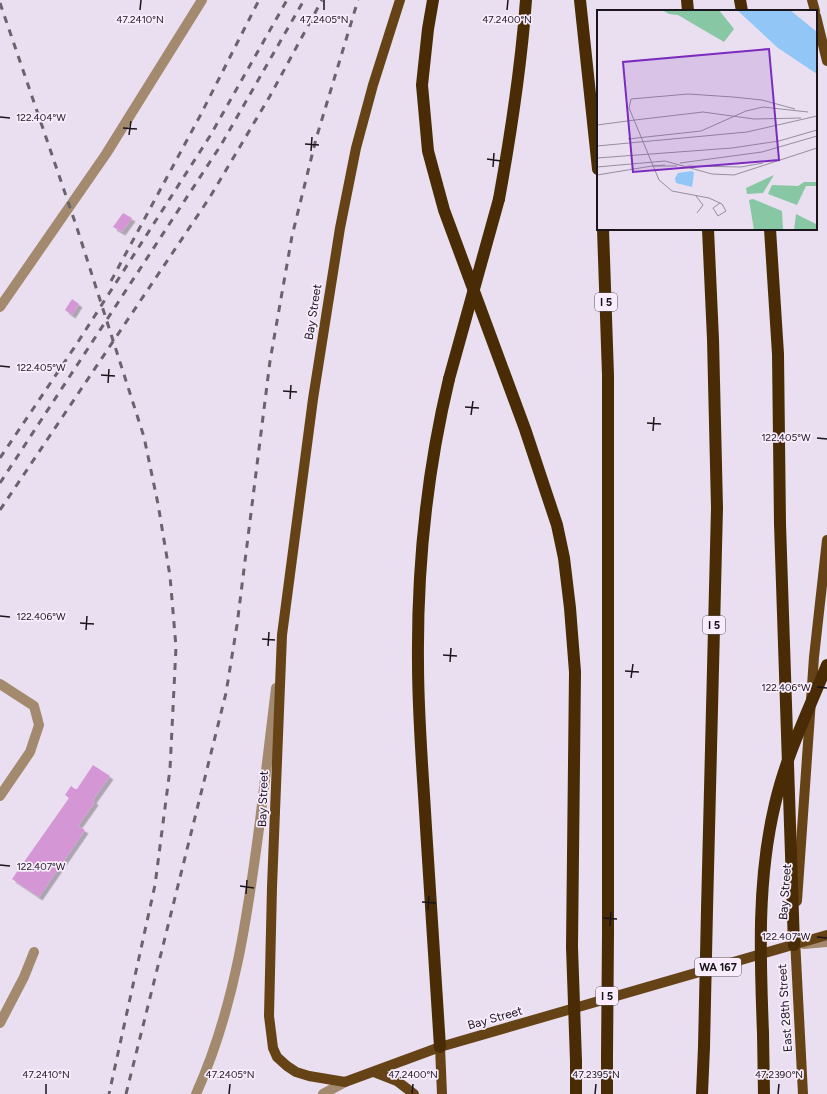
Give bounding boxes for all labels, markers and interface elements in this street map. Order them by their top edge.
inset map [597,10,817,230]
text: 47.2410°N [116,13,164,26]
text: 47.2405°N [299,13,349,26]
text: 47.2400°N [482,13,532,26]
text: 122.404°W [16,111,66,124]
street label: Bay Street [302,283,324,341]
road number: I 5 [595,293,617,311]
text: 122.405°W [16,361,66,374]
text: 122.405°W [761,431,811,444]
text: 122.406°W [17,610,66,623]
road number: I 5 [703,616,725,634]
text: 122.406°W [762,681,811,694]
street label: Bay Street [255,770,271,827]
text: 122.407°W [17,860,66,873]
street label: Bay Street [776,863,794,921]
text: 122.407°W [762,930,811,943]
road number: WA 167 [695,958,741,976]
street label: East 28th Street [775,963,795,1052]
road number: I 5 [596,987,618,1005]
street label: Bay Street [466,1003,524,1032]
text: 47.2410°N [22,1068,70,1081]
text: 47.2405°N [205,1068,255,1081]
text: 47.2400°N [388,1068,438,1081]
text: 47.2395°N [572,1068,620,1081]
text: 47.2390°N [755,1068,803,1081]

